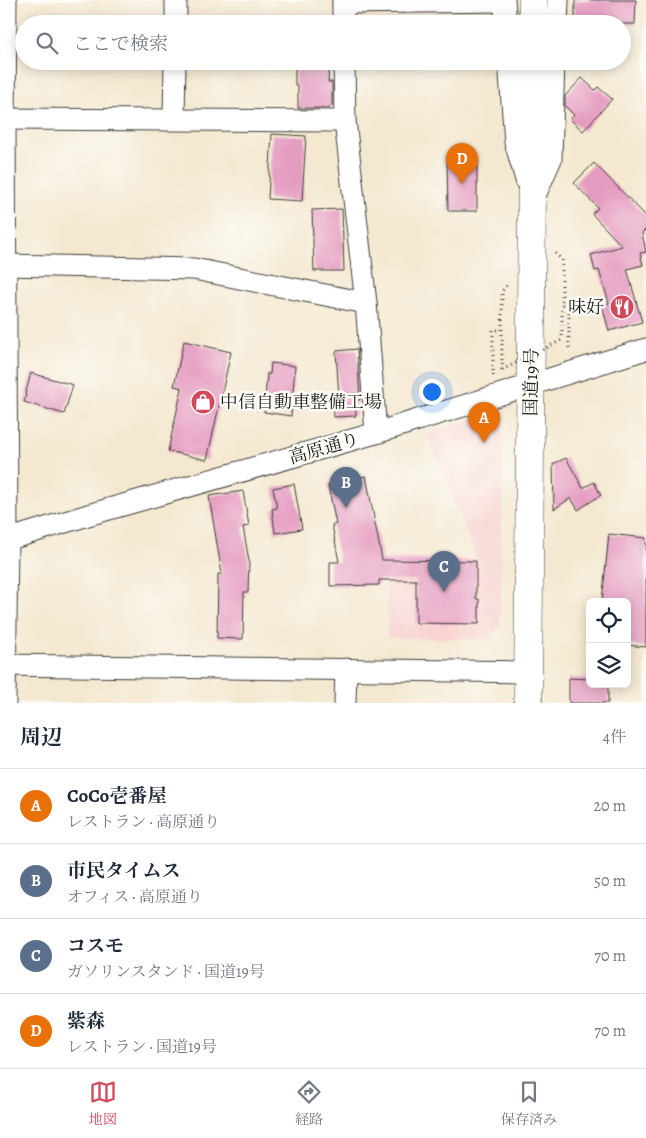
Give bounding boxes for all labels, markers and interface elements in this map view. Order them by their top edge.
search box [15,15,631,70]
icon: search [33,29,61,57]
text: ここで検索 [73,31,168,57]
pin: D [446,143,478,184]
restaurant icon: 味好 [609,294,635,320]
place label: 味好 [568,295,604,319]
street label: 国道19号 [518,348,544,416]
your location [419,379,445,405]
shop icon: 中信自動車整備工場 [190,389,216,415]
place label: 中信自動車整備工場 [220,390,382,414]
pin: A [468,402,500,443]
street label: 高原通り [286,427,362,469]
pin: B [330,467,362,508]
pin: C [428,551,460,592]
map controls [586,598,631,688]
button: locate [586,598,631,643]
button: layers [586,643,631,688]
text: 周辺 [20,723,62,751]
text: 4件 [603,726,626,748]
text: CoCo壱番屋 [67,783,166,809]
text: A [31,795,41,817]
text: 20 m [593,795,626,817]
text: レストラン · 高原通り [67,811,220,833]
text: 市民タイムス [67,858,181,884]
text: B [31,870,41,892]
text: 50 m [594,870,626,892]
text: オフィス · 高原通り [67,886,203,908]
text: コスモ [67,933,124,959]
text: C [31,945,41,967]
text: 70 m [594,945,626,967]
text: ガソリンスタンド · 国道19号 [67,961,265,983]
text: 紫森 [67,1008,105,1034]
text: D [30,1020,42,1042]
text: 70 m [594,1020,626,1042]
text: レストラン · 国道19号 [67,1036,217,1058]
tab: 地図 [89,1078,117,1129]
tab: 経路 [295,1078,323,1129]
tab: 保存済み [501,1078,557,1129]

